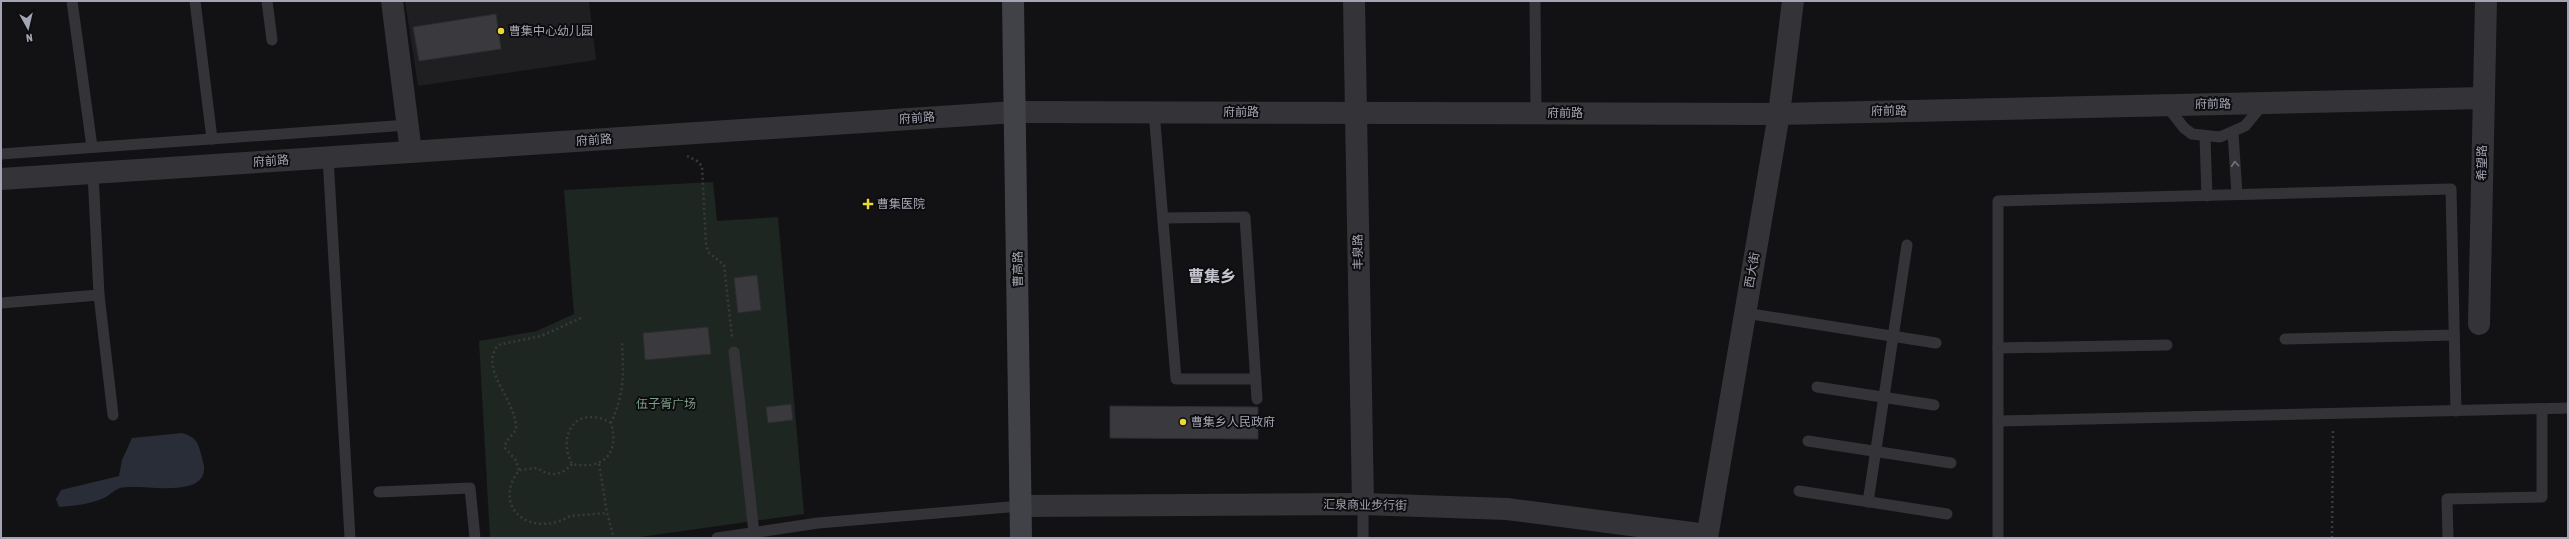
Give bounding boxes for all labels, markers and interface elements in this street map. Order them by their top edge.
north arrow [8,8,48,48]
place label: 曹集中心幼儿园 [509,24,593,38]
marker: 曹集中心幼儿园 [496,26,506,36]
text: N [25,32,33,44]
street label: 府前路 [2195,97,2231,111]
street label: 府前路 [1871,104,1907,118]
street label: 府前路 [1223,105,1259,119]
street label: 府前路 [1547,106,1583,120]
street label: 府前路 [899,110,935,126]
street label: 府前路 [576,132,612,148]
street label: 希望路 [2475,145,2489,181]
street label: 府前路 [253,153,289,169]
one-way arrow [2231,161,2240,167]
place label: 曹集医院 [877,197,925,211]
marker: 曹集医院 [862,198,874,210]
street label: 丰泉路 [1351,234,1365,270]
street label: 曹高路 [1011,251,1025,287]
street label: 西大街 [1742,251,1762,289]
district label: 曹集乡 [1188,267,1236,285]
park label: 伍子胥广场 [636,397,696,411]
place label: 曹集乡人民政府 [1191,415,1275,429]
marker: 曹集乡人民政府 [1178,417,1188,427]
street label: 汇泉商业步行街 [1323,497,1407,513]

